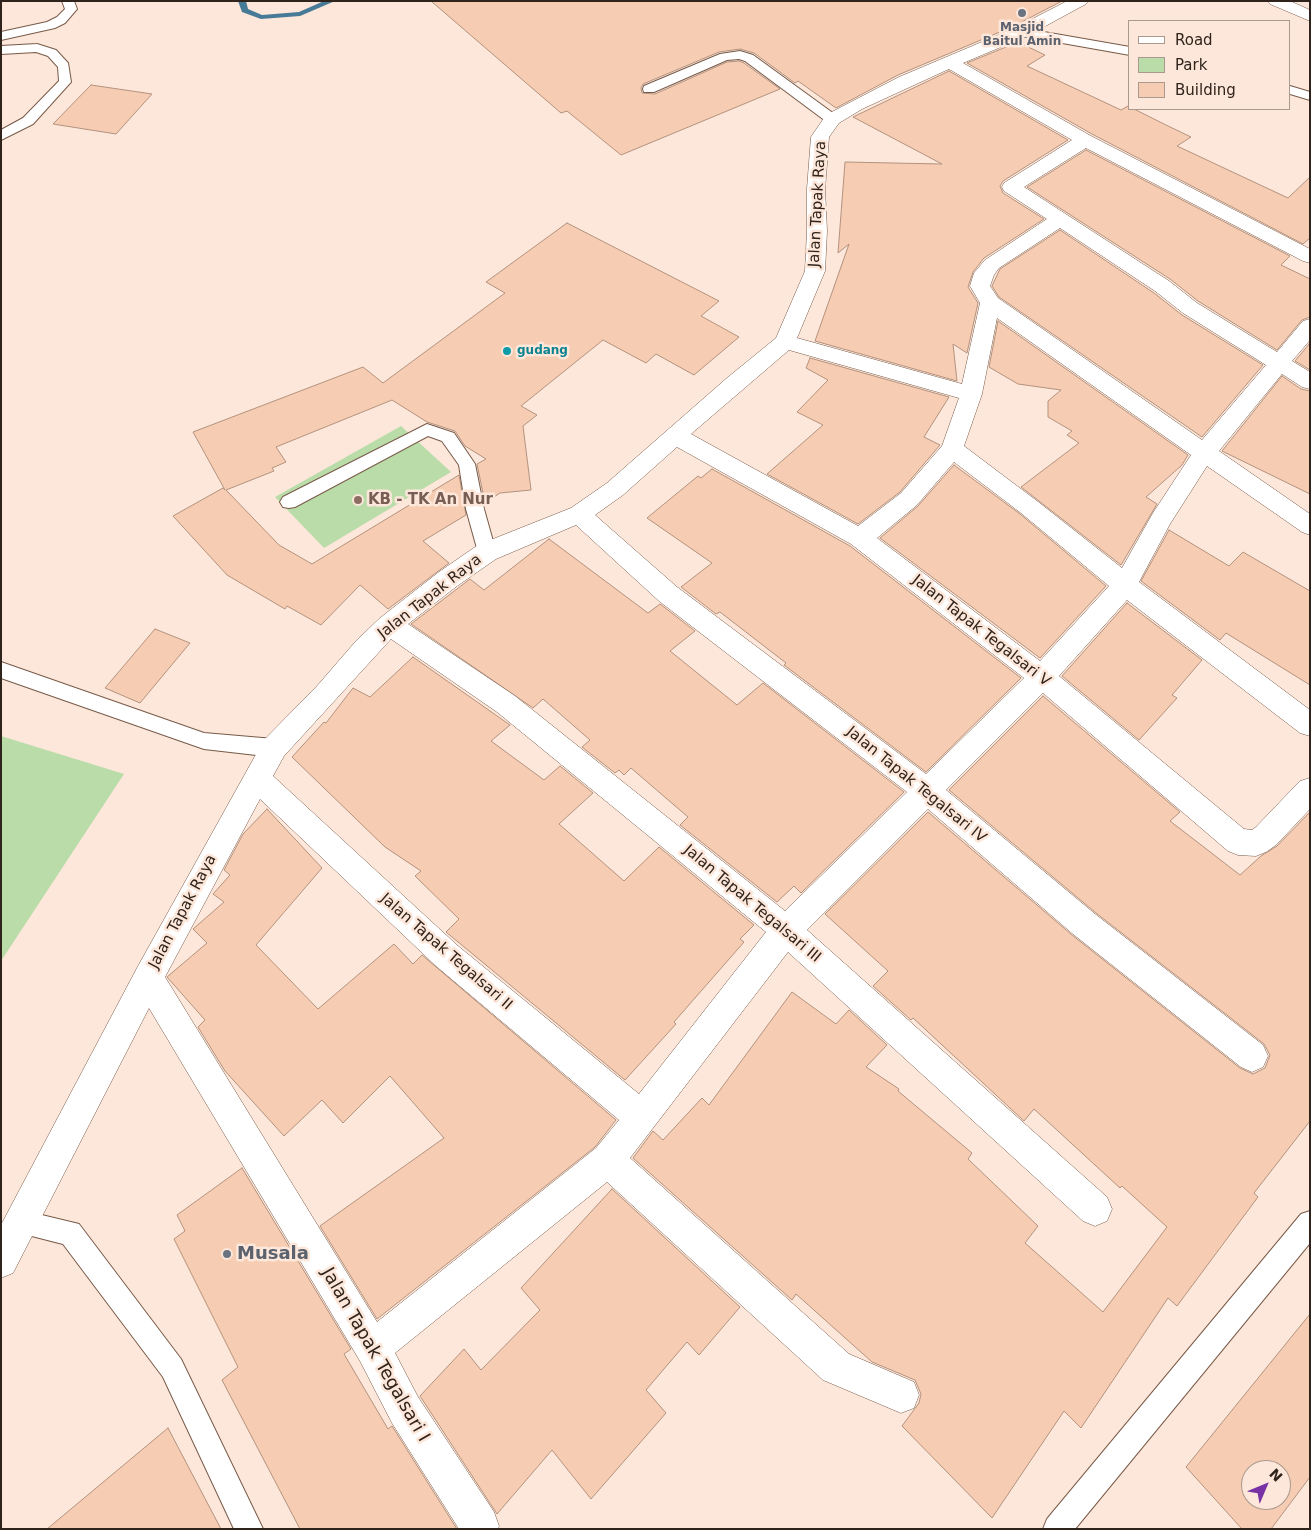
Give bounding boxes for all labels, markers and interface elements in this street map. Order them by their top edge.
marker: Masjid Baitul Amin [1016,7,1028,19]
legend [1128,20,1291,110]
place label: Masjid Baitul Amin [983,21,1061,49]
text: Road [1175,31,1213,49]
text: Park [1175,56,1207,74]
text: Building [1175,81,1236,99]
street label: Jalan Tapak Raya [806,140,830,268]
place label: gudang [517,344,568,358]
marker: gudang [501,345,513,357]
place label: KB - TK An Nur [368,491,493,509]
marker: KB - TK An Nur [352,494,364,506]
street label: Jalan Tapak Raya [375,551,485,643]
street label: Jalan Tapak Tegalsari V [908,571,1054,691]
street label: Jalan Tapak Tegalsari IV [842,723,990,847]
street label: Jalan Tapak Tegalsari III [680,841,824,967]
street label: Jalan Tapak Raya [145,852,221,972]
street label: Jalan Tapak Tegalsari II [376,890,516,1014]
place label: Musala [237,1243,309,1265]
marker: Musala [221,1248,233,1260]
street label: Jalan Tapak Tegalsari I [316,1264,434,1446]
north arrow [1241,1460,1291,1510]
text: N [1266,1465,1286,1485]

